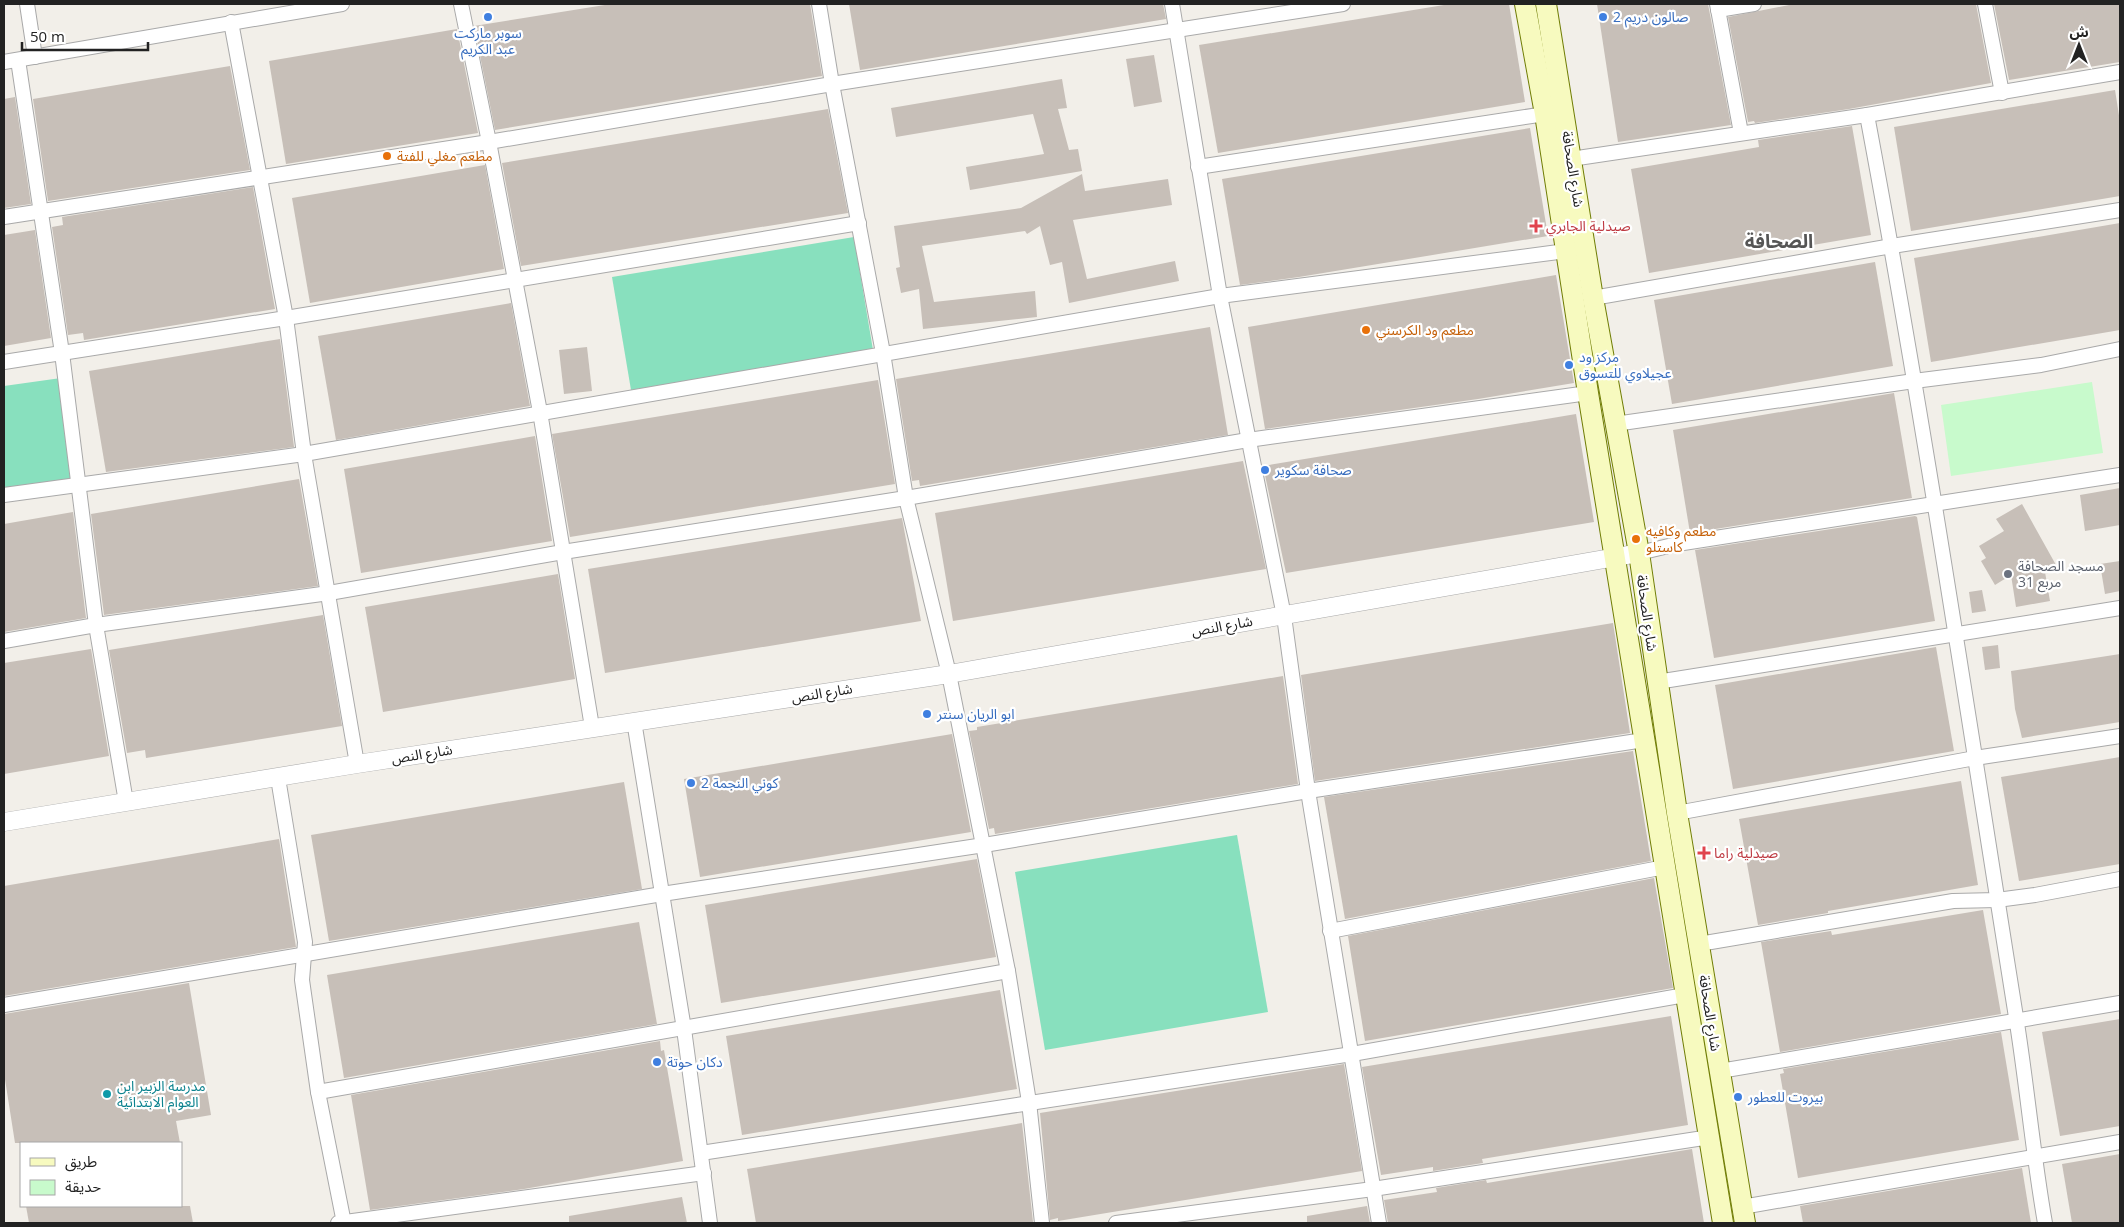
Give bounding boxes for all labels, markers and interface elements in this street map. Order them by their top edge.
place label: صالون دريم 2 [1613,7,1689,28]
marker: سوبر ماركت عبد الكريم [482,11,494,23]
marker: صالون دريم 2 [1597,11,1609,23]
scale bar [22,20,149,52]
north arrow [2054,20,2104,70]
text: ش [2069,22,2089,41]
place label: سوبر ماركت عبد الكريم [454,23,522,60]
text: 50 m [30,26,65,46]
street label: شارع الصحافة [1556,129,1589,209]
place label: مطعم مغلي للفتة [397,146,493,167]
marker: مطعم مغلي للفتة [381,150,393,162]
place label: صيدلية الجابري [1546,216,1631,237]
marker: صيدلية الجابري [1530,220,1542,232]
district label: الصحافة [1745,228,1813,254]
place label: مطعم ود الكرسني [1376,320,1474,341]
marker: مطعم ود الكرسني [1360,324,1372,336]
place label: مركز ود عجيلاوي للتسوق [1579,347,1672,384]
marker: مركز ود عجيلاوي للتسوق [1563,359,1575,371]
place label: صحافة سكوير [1274,460,1352,479]
marker: صحافة سكوير [1259,464,1271,476]
place label: مطعم وكافيه كاستلو [1646,521,1716,556]
marker: مطعم وكافيه كاستلو [1630,533,1642,545]
place label: مسجد الصحافة مربع 31 [2018,556,2104,593]
marker: مسجد الصحافة مربع 31 [2002,568,2014,580]
street label: شارع الصحافة [1631,573,1662,653]
street label: شارع النص [1190,611,1254,642]
street label: شارع النص [790,678,854,709]
place label: ابو الريان سنتر [936,704,1014,723]
marker: ابو الريان سنتر [921,708,933,720]
street label: شارع النص [390,739,454,770]
place label: كوني النجمة 2 [701,773,779,794]
marker: كوني النجمة 2 [685,777,697,789]
place label: صيدلية راما [1714,843,1779,862]
marker: صيدلية راما [1698,847,1710,859]
street label: شارع الصحافة [1693,973,1726,1053]
place label: دكان حوتة [667,1052,723,1071]
marker: دكان حوتة [651,1056,663,1068]
place label: مدرسة الزبير ابن العوام الابتدائية [117,1076,206,1113]
place label: بيروت للعطور [1747,1087,1823,1106]
marker: مدرسة الزبير ابن العوام الابتدائية [101,1088,113,1100]
marker: بيروت للعطور [1732,1091,1744,1103]
legend [20,1142,182,1207]
text: طريق [65,1151,97,1172]
text: حديقة [65,1176,101,1196]

